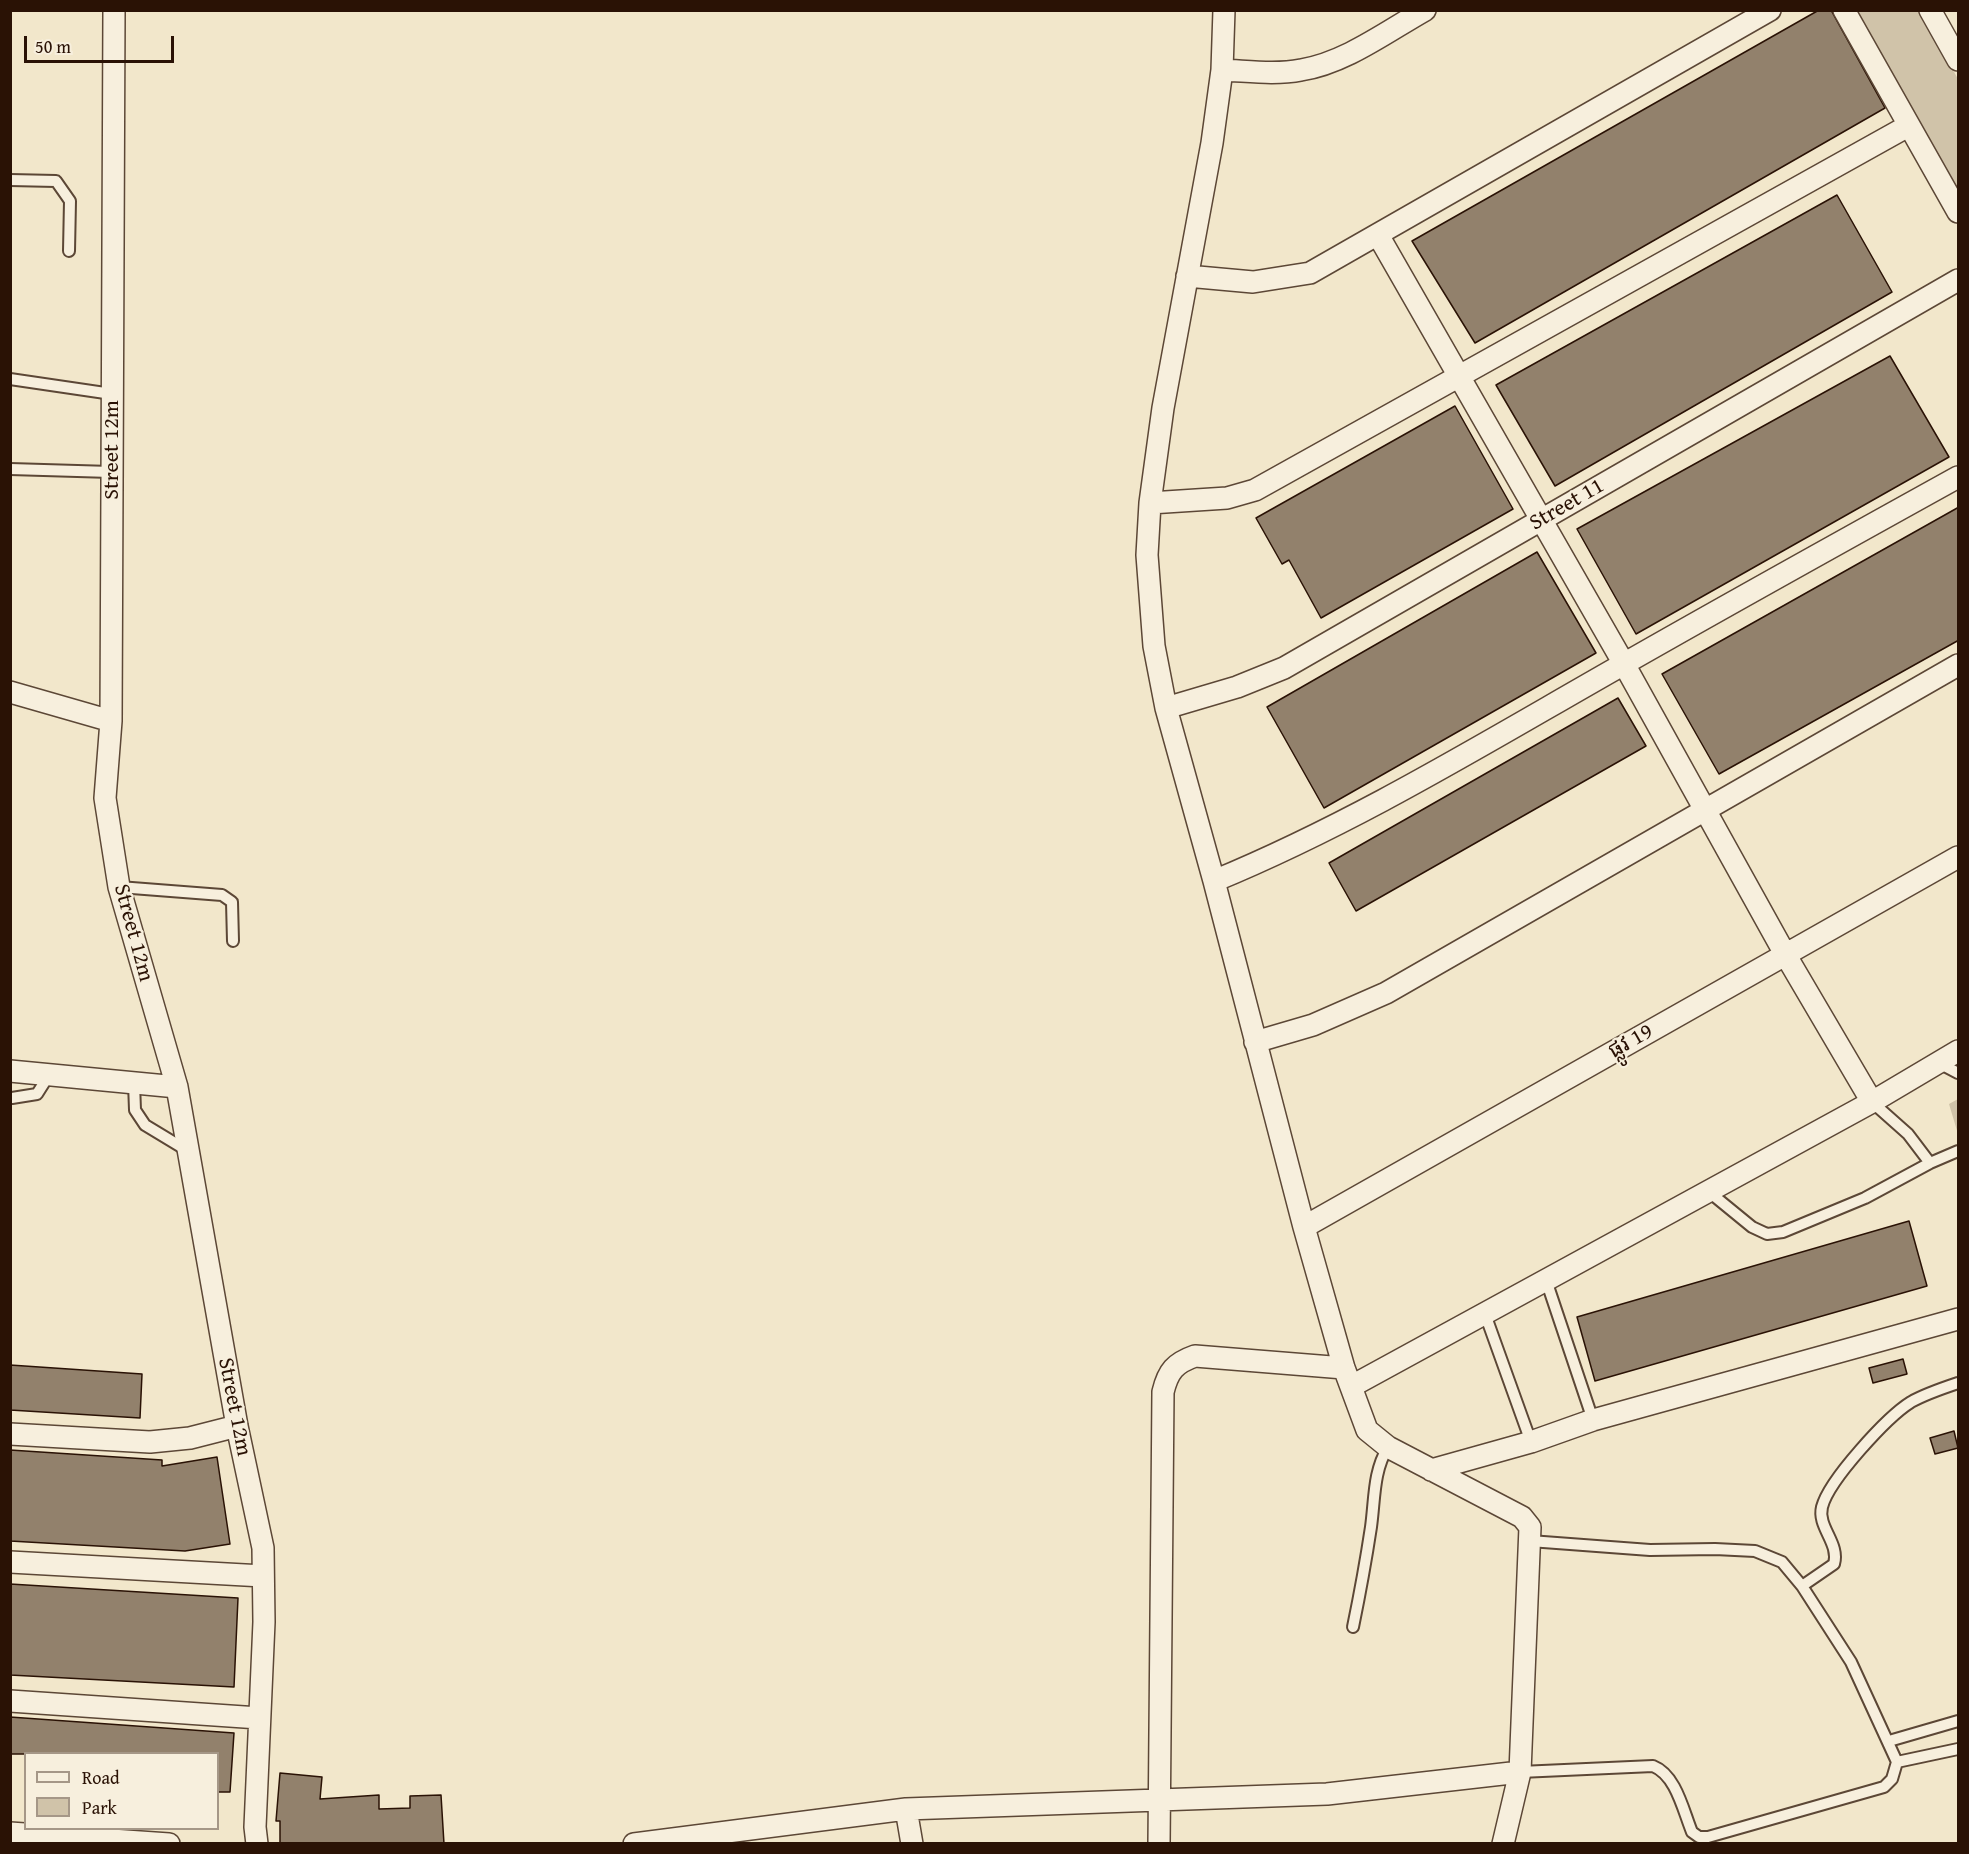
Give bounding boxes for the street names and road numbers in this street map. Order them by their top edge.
street label: Street 12m [99,400,125,500]
street label: Street 11 [1525,473,1609,537]
street label: Street 12m [107,881,159,985]
street label: ផ្លូវ 19 [1604,1019,1658,1065]
street label: Street 12m [212,1356,256,1458]

